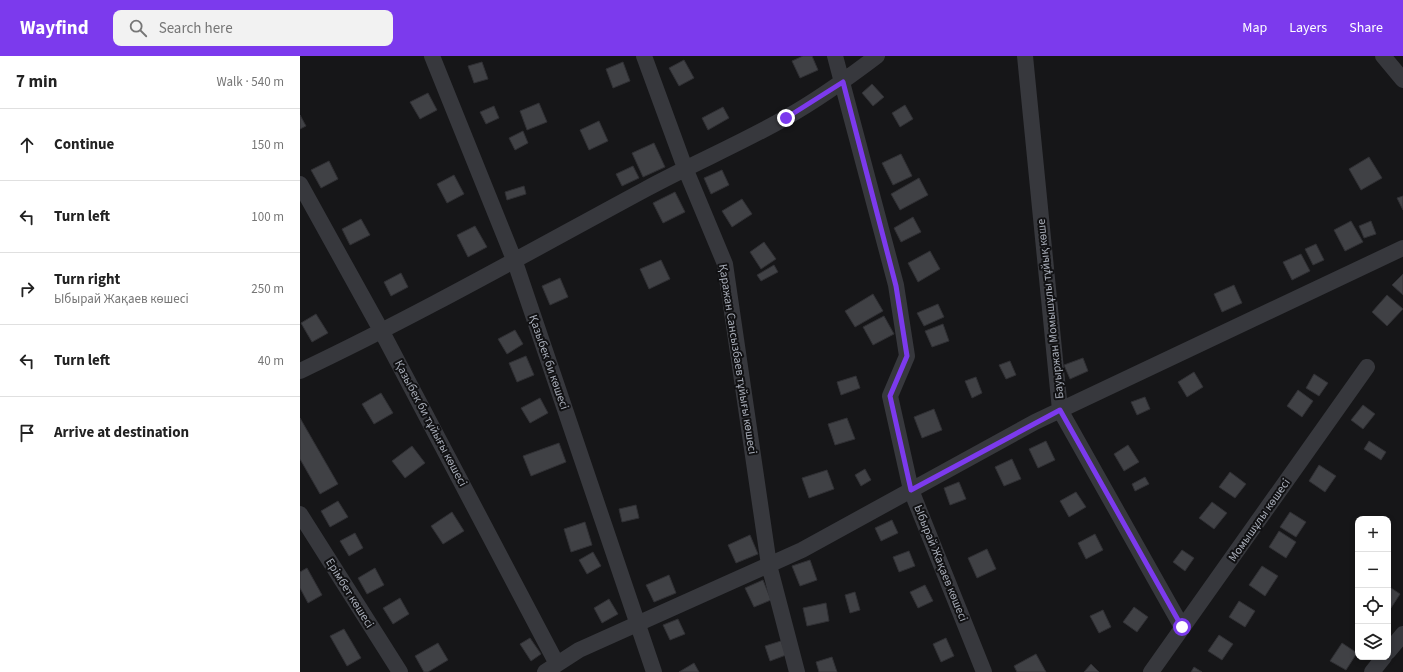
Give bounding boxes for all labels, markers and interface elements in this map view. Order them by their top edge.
search box [113,10,393,46]
text: Wayfind [20,15,89,42]
icon: search [127,17,149,39]
text: Search here [159,18,233,39]
text: Map [1242,18,1267,38]
text: Layers [1289,18,1327,38]
text: Share [1349,18,1383,38]
text: 7 min [16,70,57,94]
text: Walk · 540 m [216,73,284,91]
route end [777,109,795,127]
icon: ahead [16,134,38,156]
text: Continue [54,134,114,155]
text: 150 m [251,136,284,154]
icon: left [16,206,38,228]
text: Turn left [54,206,110,227]
text: 100 m [251,208,284,226]
street label: Бауыржан Момышұлы тұйық көше [1033,218,1068,400]
street label: Қаражан Сансызбаев тұйығы көшесі [714,263,761,455]
text: Turn right [54,269,120,290]
icon: right [16,278,38,300]
text: 250 m [251,280,284,298]
text: Ыбырай Жақаев көшесі [54,290,189,308]
street label: Қазыбек би көшесі [524,312,573,412]
icon: left [16,350,38,372]
text: Turn left [54,350,110,371]
text: 40 m [258,352,284,370]
street label: Қазыбек би тұйығы көшесі [390,357,471,489]
icon: arrive [16,422,38,444]
text: Arrive at destination [54,422,189,443]
street label: Момышұлы көшесі [1224,475,1294,565]
street label: Ыбырай Жақаев көшесі [909,502,972,624]
map controls [1355,516,1391,660]
button: + [1355,516,1391,552]
button: − [1355,552,1391,588]
street label: Ерімбет көшесі [321,555,378,631]
button: locate [1355,588,1391,624]
route start [1173,618,1191,636]
button: layers [1355,624,1391,660]

